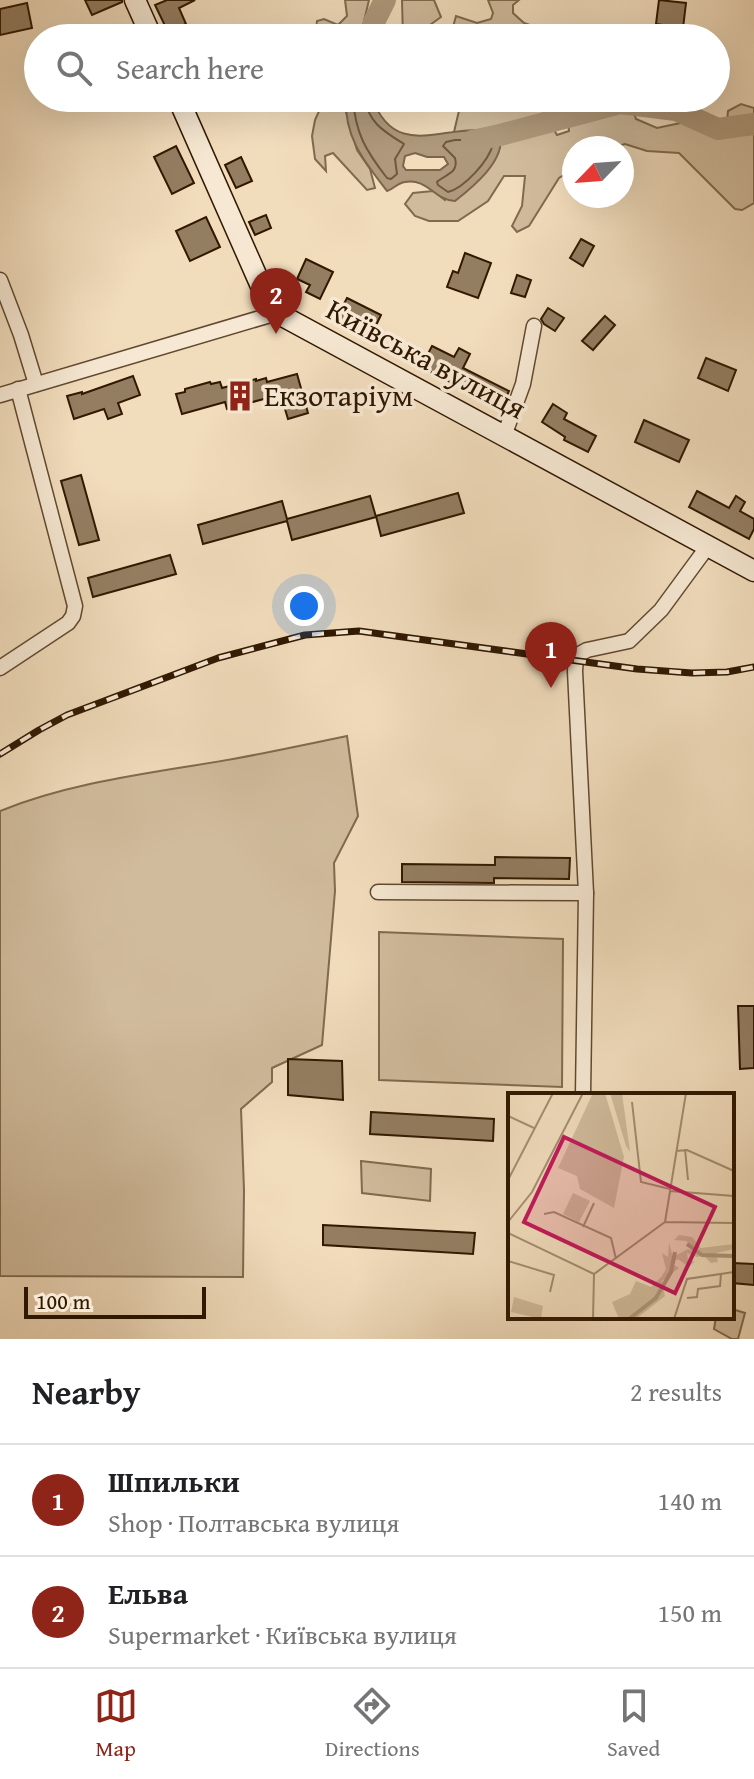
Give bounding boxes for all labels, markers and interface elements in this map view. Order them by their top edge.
search box [24,24,730,112]
icon: search [52,46,96,90]
text: Search here [116,46,264,90]
north arrow [562,136,634,208]
pin: 2 [250,268,302,334]
street label: Київська вулиця [319,287,534,429]
place label: Екзотаріум [264,373,413,417]
building icon: Екзотаріум [223,379,257,413]
your location [284,586,324,626]
pin: 1 [525,622,577,688]
inset map [508,1093,734,1319]
scale bar [24,1283,206,1319]
text: 100 m [36,1285,91,1317]
text: Nearby [32,1367,141,1416]
text: 2 results [630,1372,722,1411]
text: Шпильки [108,1459,240,1503]
text: 1 [51,1481,65,1520]
text: 140 m [657,1481,722,1520]
text: Shop · Полтавська вулиця [108,1503,399,1542]
text: Ельва [108,1571,188,1615]
text: 2 [51,1593,65,1632]
text: 150 m [657,1593,722,1632]
text: Supermarket · Київська вулиця [108,1615,457,1654]
tab: Map [94,1684,138,1764]
tab: Directions [325,1684,420,1764]
tab: Saved [607,1684,660,1764]

